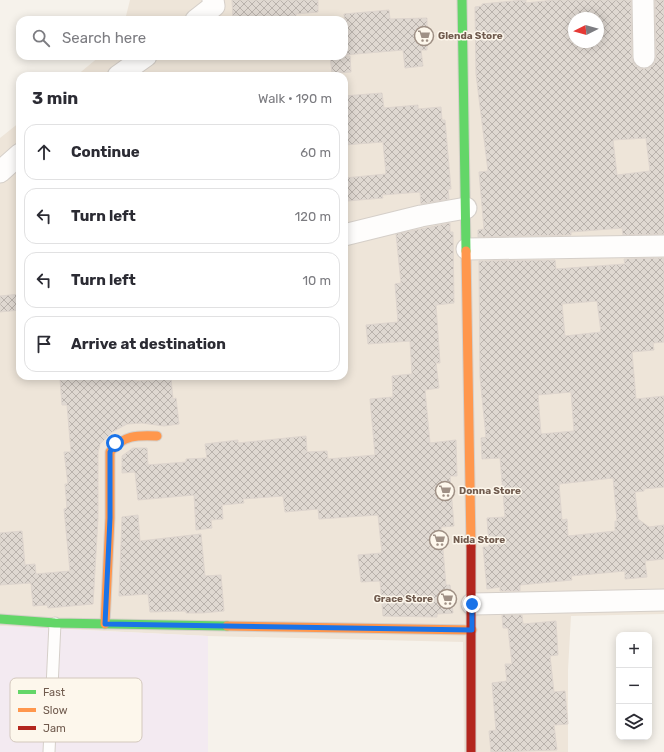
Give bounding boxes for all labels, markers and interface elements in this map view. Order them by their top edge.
north arrow [568,12,604,48]
search box [16,16,348,60]
supermarket icon: Glenda Store [413,25,435,47]
icon: search [30,27,52,49]
text: Search here [62,29,146,47]
place label: Glenda Store [438,30,503,42]
text: 3 min [32,88,78,108]
text: Walk · 190 m [258,91,332,106]
icon: ahead [33,141,55,163]
text: Continue [71,143,140,161]
text: 60 m [300,145,331,160]
icon: left [33,205,55,227]
text: Turn left [71,207,136,225]
text: 120 m [295,209,331,224]
icon: left [33,269,55,291]
text: Turn left [71,271,136,289]
text: 10 m [302,273,331,288]
icon: arrive [33,333,55,355]
text: Arrive at destination [71,335,226,353]
route start [106,434,124,452]
supermarket icon: Donna Store [434,480,456,502]
place label: Donna Store [459,485,521,497]
supermarket icon: Nida Store [428,529,450,551]
place label: Nida Store [453,534,505,546]
supermarket icon: Grace Store [436,588,458,610]
place label: Grace Store [374,593,433,605]
route end [463,595,481,613]
map controls [616,632,652,740]
button: + [616,632,652,668]
button: − [616,668,652,704]
legend [10,678,142,742]
text: Fast [43,686,66,699]
text: Slow [43,704,68,717]
button: layers [616,704,652,740]
text: Jam [43,722,66,735]

